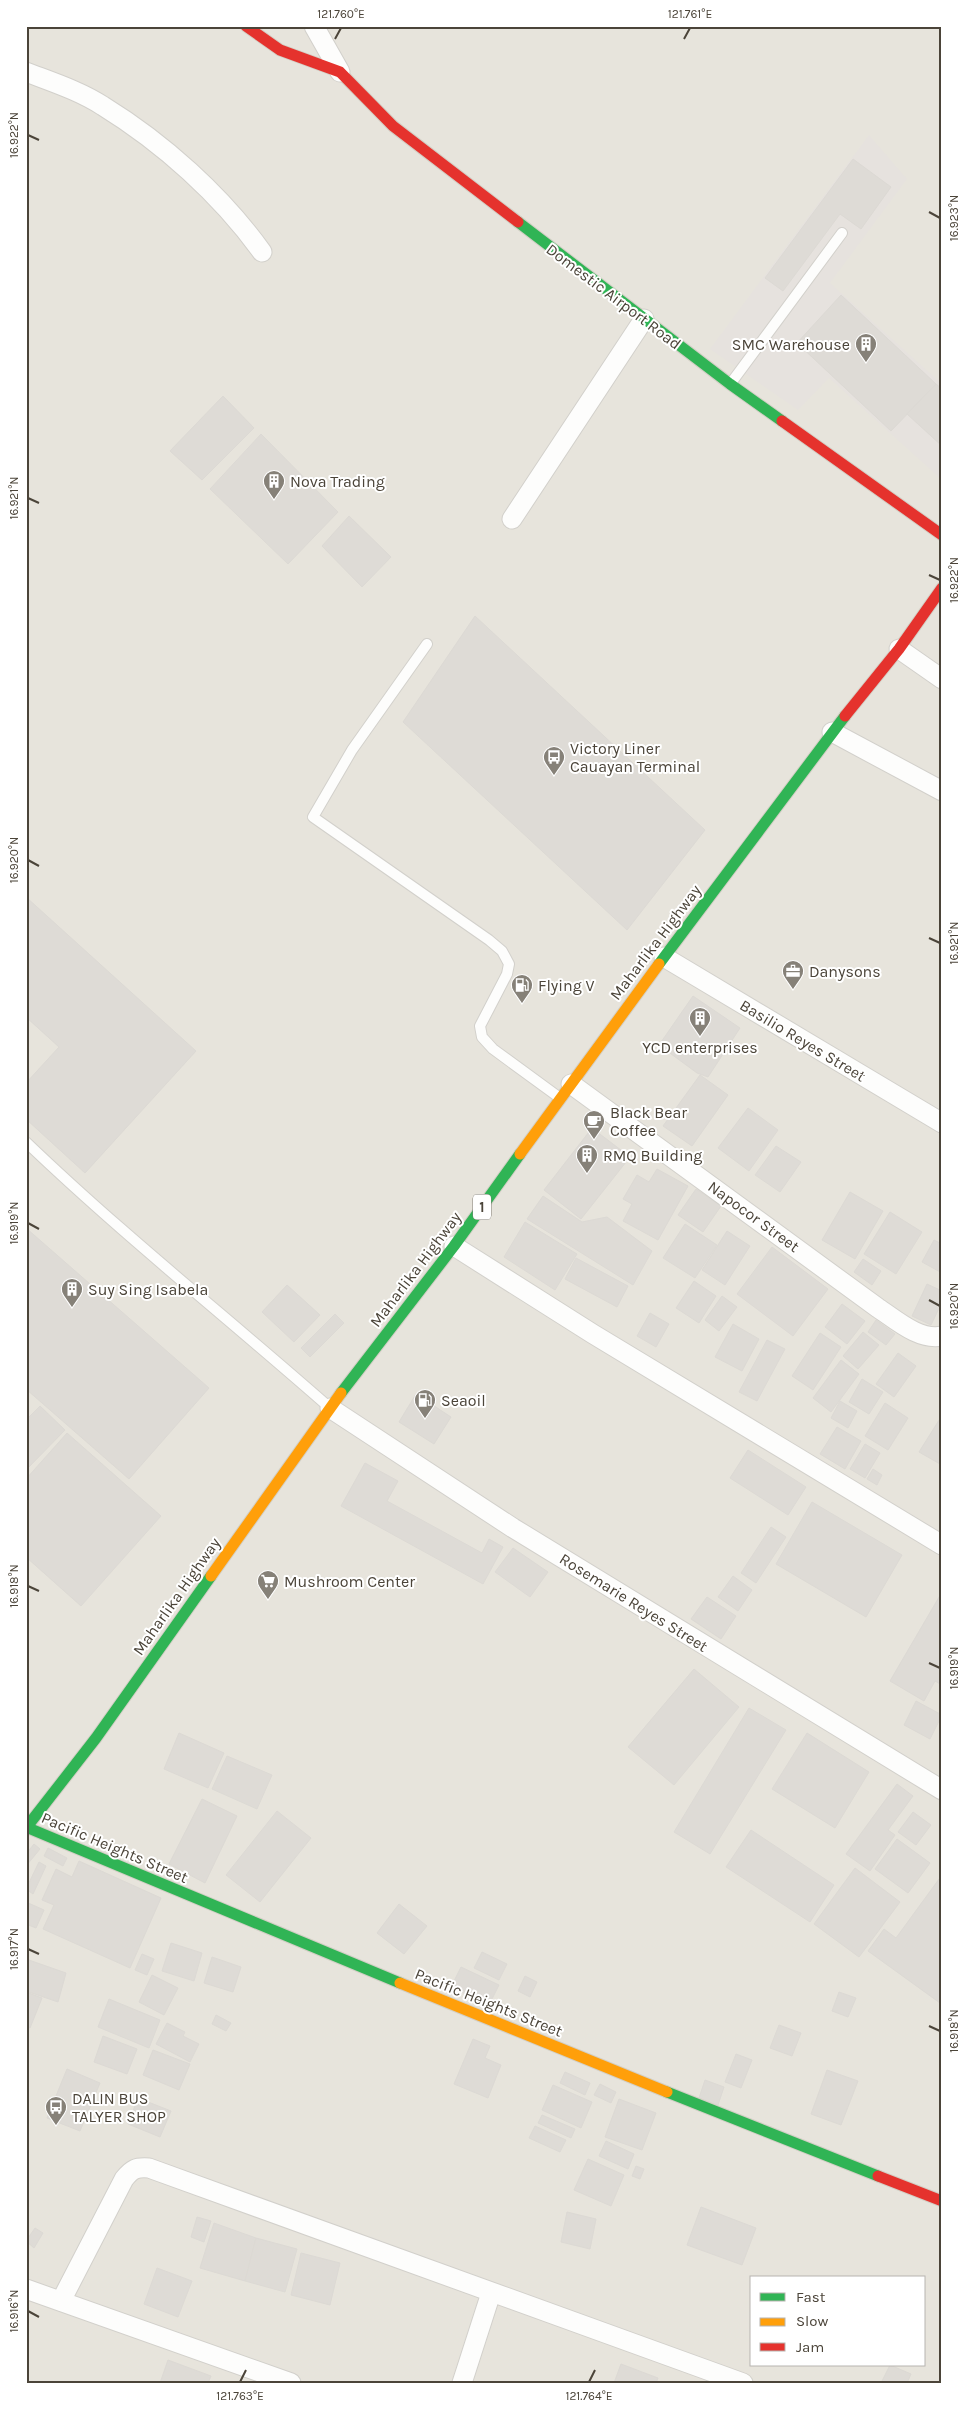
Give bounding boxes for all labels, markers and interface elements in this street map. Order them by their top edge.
text: 121.760°E [317,7,365,21]
text: 121.761°E [668,7,712,21]
text: 16.922°N [7,112,21,158]
text: 16.923°N [947,195,961,241]
street label: Domestic Airport Road [542,239,685,353]
building icon: SMC Warehouse [854,332,878,363]
place label: SMC Warehouse [732,335,850,354]
building icon: Nova Trading [262,469,286,500]
place label: Nova Trading [290,472,385,491]
text: 16.921°N [7,476,21,520]
text: 16.922°N [947,557,961,603]
place label: Victory Liner Cauayan Terminal [570,739,700,776]
bus stop icon: Victory Liner Cauayan Terminal [542,745,566,776]
text: 16.920°N [7,837,21,883]
street label: Maharlika Highway [606,880,705,1004]
text: 16.921°N [947,921,961,965]
office icon: Danysons [781,959,805,990]
place label: Danysons [809,962,881,981]
fuel station icon: Flying V [510,973,534,1004]
place label: Flying V [538,976,595,995]
street label: Basilio Reyes Street [736,995,869,1086]
building icon: YCD enterprises [688,1006,712,1037]
place label: YCD enterprises [642,1038,758,1057]
place label: Black Bear Coffee [610,1103,687,1140]
cafe icon: Black Bear Coffee [582,1109,606,1140]
building icon: RMQ Building [575,1143,599,1174]
place label: RMQ Building [603,1146,702,1165]
street label: Napocor Street [704,1177,803,1256]
road number: 1 [473,1194,491,1220]
text: 16.919°N [7,1201,21,1245]
street label: Maharlika Highway [366,1207,465,1331]
building icon: Suy Sing Isabela [60,1277,84,1308]
place label: Suy Sing Isabela [88,1280,208,1299]
text: 16.920°N [947,1283,961,1329]
fuel station icon: Seaoil [413,1388,437,1419]
place label: Seaoil [441,1391,486,1410]
street label: Maharlika Highway [129,1533,225,1659]
street label: Rosemarie Reyes Street [556,1549,711,1656]
text: 16.918°N [7,1564,21,1608]
supermarket icon: Mushroom Center [256,1569,280,1600]
place label: Mushroom Center [284,1572,415,1591]
text: 16.919°N [947,1646,961,1690]
street label: Pacific Heights Street [39,1808,191,1887]
text: 16.917°N [7,1928,21,1970]
street label: Pacific Heights Street [412,1964,565,2041]
text: 16.918°N [947,2009,961,2053]
place label: DALIN BUS TALYER SHOP [72,2089,166,2126]
bus stop icon: DALIN BUS TALYER SHOP [44,2095,68,2126]
legend [750,2276,926,2366]
text: Fast [796,2288,826,2306]
text: 16.916°N [7,2289,21,2333]
text: Slow [796,2312,828,2330]
text: Jam [796,2338,824,2356]
text: 121.763°E [216,2389,264,2403]
text: 121.764°E [565,2389,613,2403]

